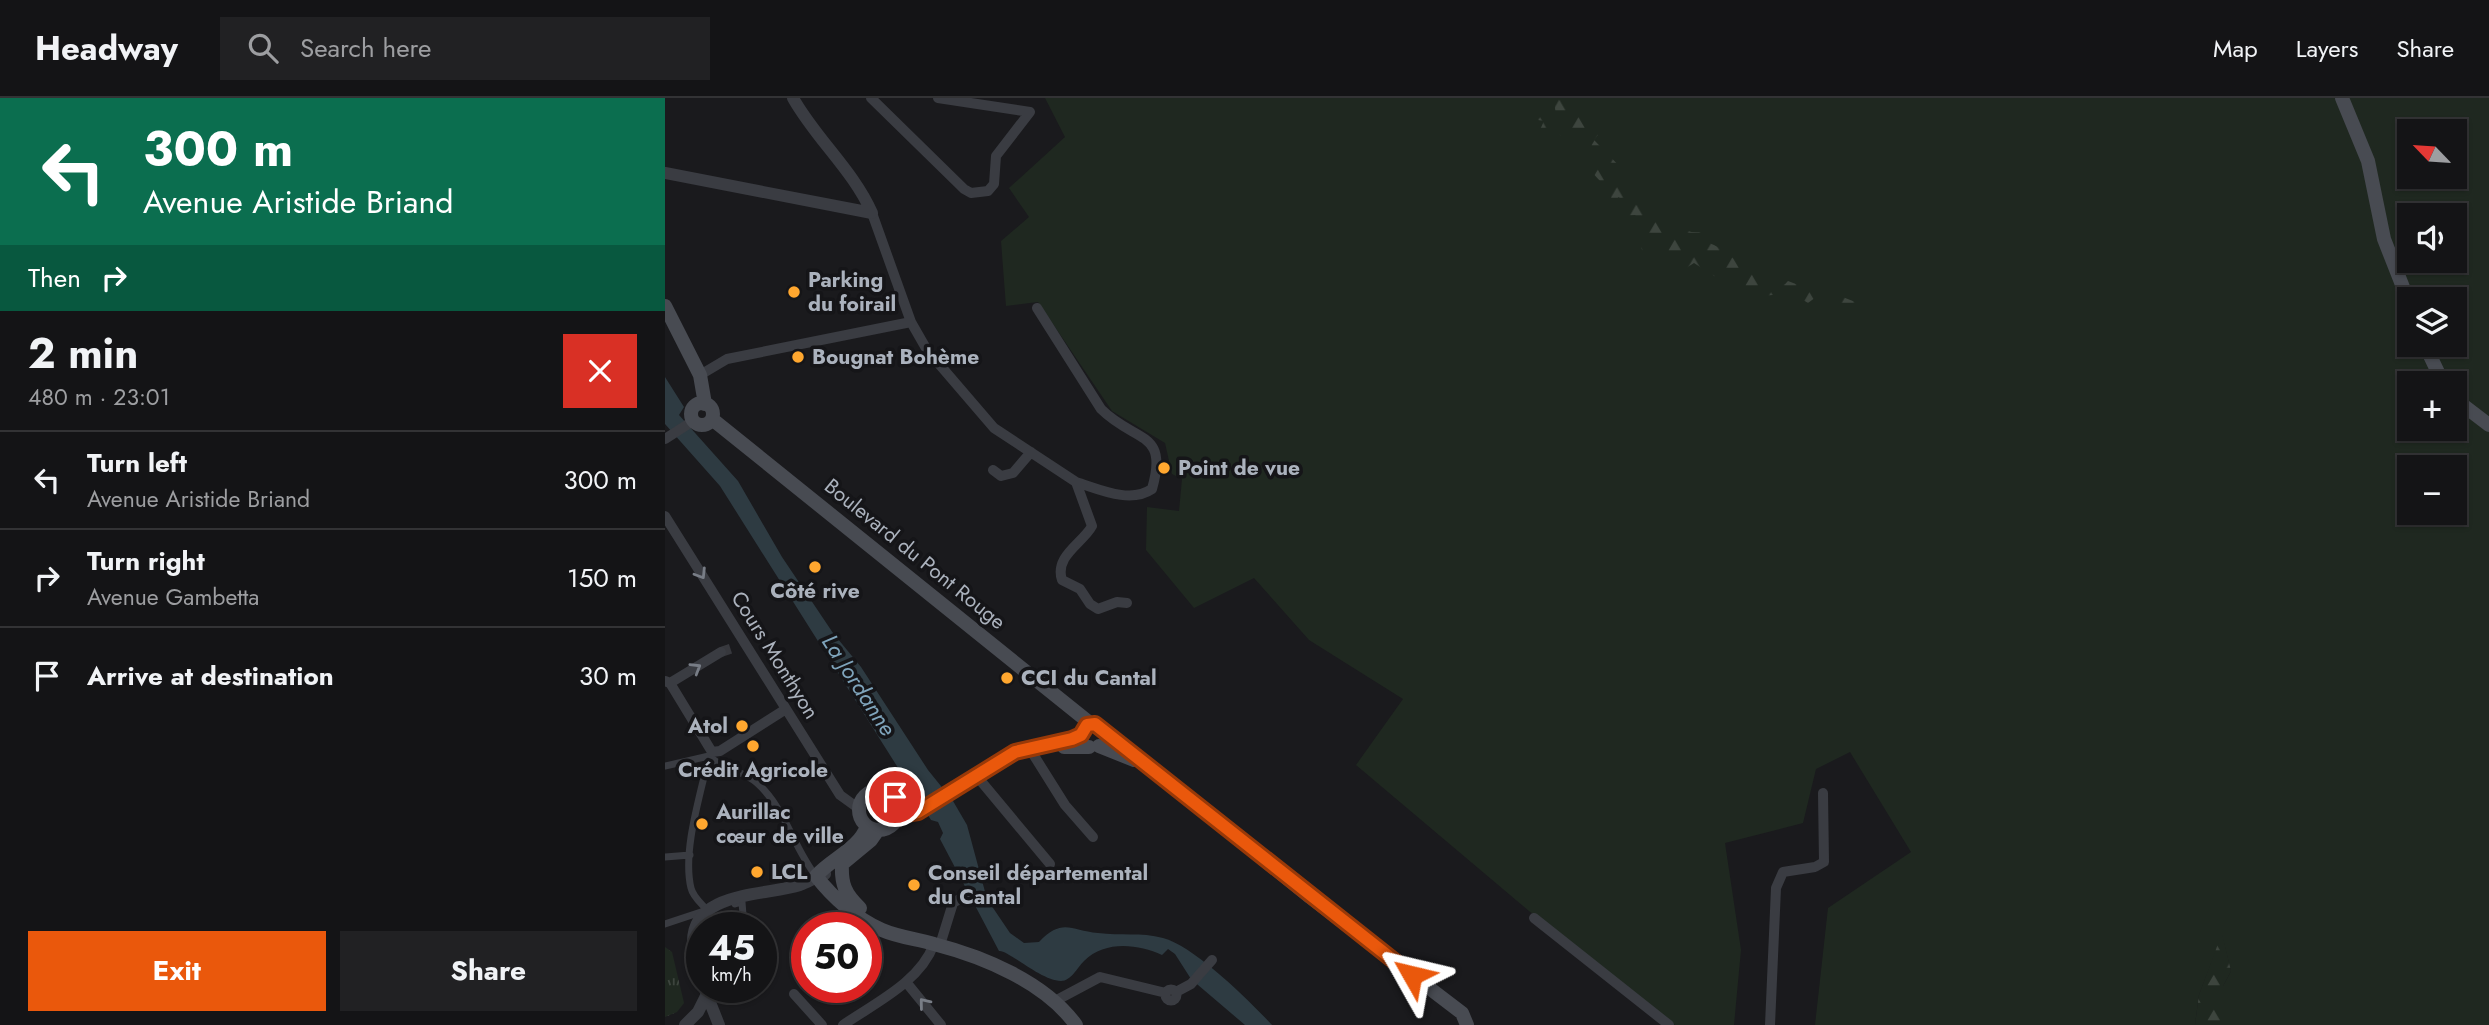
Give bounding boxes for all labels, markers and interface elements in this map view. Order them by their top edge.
search box [220,17,710,80]
text: Headway [35,25,178,72]
icon: search [244,29,282,67]
text: Search here [300,29,431,67]
text: Map [2213,31,2258,66]
text: Layers [2296,31,2358,66]
text: Share [2396,31,2454,66]
text: 300 m [143,114,293,184]
north arrow [2397,119,2467,189]
map controls [2397,119,2467,525]
icon: left [28,126,119,217]
text: Avenue Aristide Briand [143,179,454,225]
button: sound [2397,203,2467,273]
text: Then [28,259,81,297]
icon: right [95,259,133,297]
place label: Parking du foirail [808,265,896,319]
marker: Parking du foirail [786,284,802,300]
button: layers [2397,287,2467,357]
text: 2 min [28,323,138,384]
button: close [563,334,637,408]
place label: Bougnat Bohème [812,342,979,372]
marker: Bougnat Bohème [790,349,806,365]
button: + [2397,371,2467,441]
text: 480 m · 23:01 [28,380,170,414]
text: Turn left [87,444,187,482]
place label: Point de vue [1178,453,1300,483]
button: − [2397,455,2467,525]
marker: Point de vue [1156,460,1172,476]
icon: left [28,461,66,499]
text: 300 m [564,461,637,499]
street label: Boulevard du Pont Rouge [818,471,1012,637]
text: Avenue Aristide Briand [87,482,310,516]
text: Turn right [87,542,205,580]
icon: right [28,559,66,597]
text: 150 m [567,559,637,597]
marker: Côté rive [807,559,823,575]
one-way arrow [693,566,706,579]
place label: Côté rive [770,576,860,606]
text: Avenue Gambetta [87,580,259,614]
street label: Cours Monthyon [724,585,826,725]
water label: La Jordanne [813,627,905,743]
icon: arrive [28,657,66,695]
text: Arrive at destination [87,657,334,695]
text: 30 m [579,657,637,695]
one-way arrow [688,663,701,676]
place label: CCI du Cantal [1021,663,1157,693]
marker: CCI du Cantal [999,670,1015,686]
place label: Atol [687,711,728,741]
marker: Atol [734,718,750,734]
marker: Crédit Agricole [745,738,761,754]
place label: Crédit Agricole [678,755,828,785]
pin [865,767,925,827]
icon: arrive [876,778,914,816]
place label: Aurillac cœur de ville [715,797,844,851]
marker: Aurillac cœur de ville [694,816,710,832]
place label: LCL [771,857,807,887]
place label: Conseil départemental du Cantal [928,858,1148,912]
marker: LCL [749,864,765,880]
marker: Conseil départemental du Cantal [906,877,922,893]
speed limit sign: 50 [791,912,882,1003]
text: 45 [708,923,755,973]
button: Exit [28,931,326,1011]
button: Share [340,931,637,1011]
position arrow [1375,938,1449,1012]
text: km/h [711,962,752,988]
one-way arrow [919,999,932,1011]

